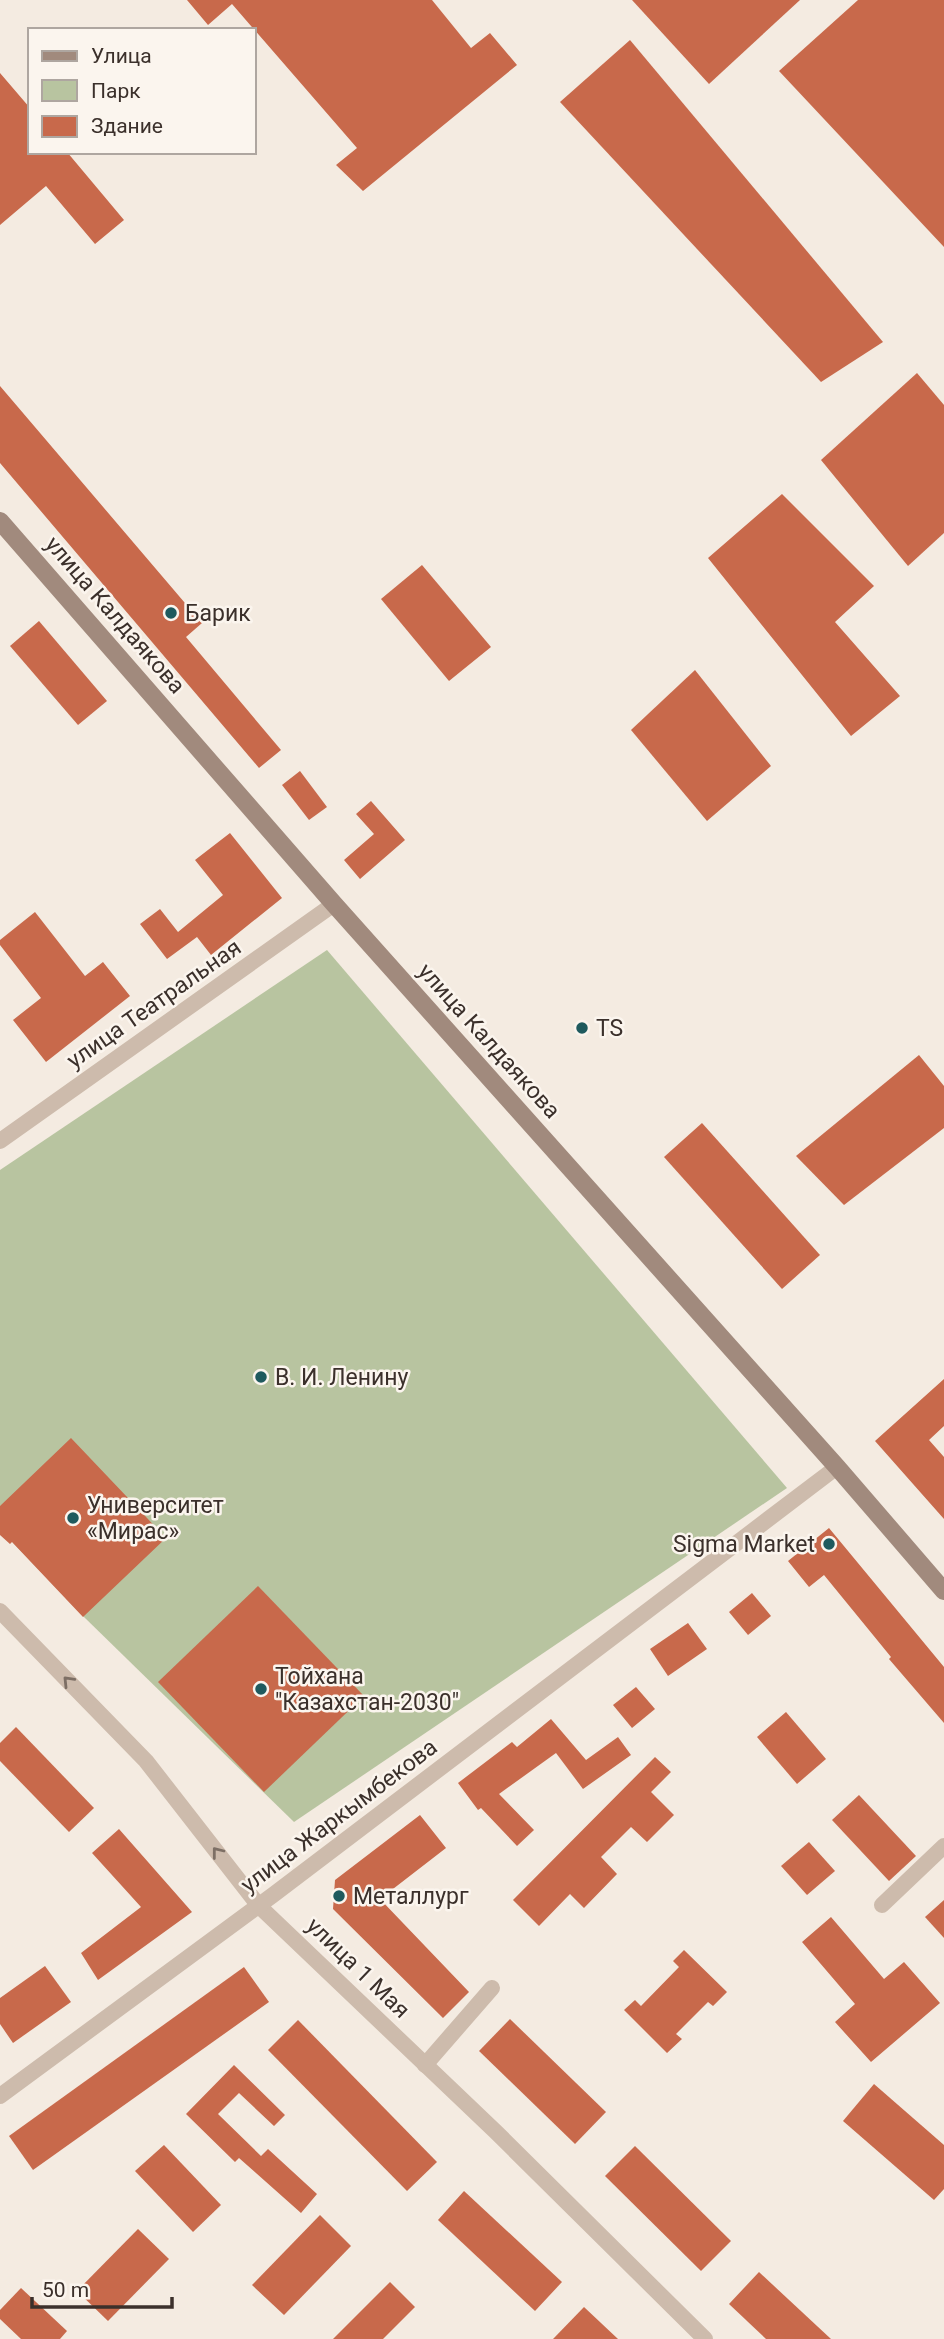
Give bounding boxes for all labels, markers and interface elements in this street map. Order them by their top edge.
legend [28,28,256,154]
text: Улица [91,44,152,68]
text: Парк [91,79,141,103]
text: Здание [91,114,163,138]
street label: улица Калдаякова [39,531,191,699]
place label: Барик [185,600,251,627]
marker: Барик [163,605,179,621]
street label: улица Театральная [62,934,246,1074]
street label: улица Калдаякова [412,958,566,1124]
place label: TS [596,1015,623,1042]
marker: TS [574,1020,590,1036]
place label: В. И. Ленину [275,1364,409,1391]
marker: В. И. Ленину [253,1369,269,1385]
place label: Университет «Мирас» [87,1492,224,1545]
marker: Университет «Мирас» [65,1510,81,1526]
place label: Sigma Market [673,1531,815,1558]
marker: Sigma Market [821,1536,837,1552]
place label: Тойхана "Казахстан-2030" [275,1663,459,1716]
one-way arrow [63,1676,76,1689]
marker: Тойхана "Казахстан-2030" [253,1681,269,1697]
street label: улица Жаркымбекова [236,1733,442,1899]
one-way arrow [212,1847,225,1860]
place label: Металлург [353,1883,469,1910]
marker: Металлург [331,1888,347,1904]
street label: улица 1 Мая [301,1912,415,2024]
scale bar [32,2266,172,2310]
text: 50 m [42,2278,89,2302]

